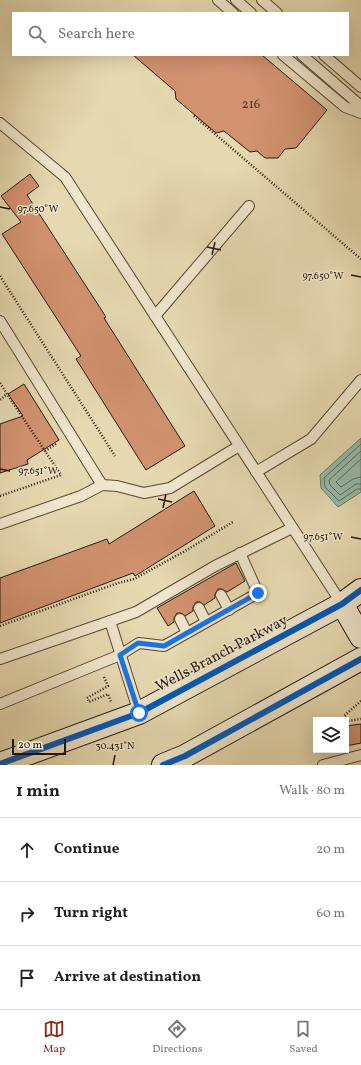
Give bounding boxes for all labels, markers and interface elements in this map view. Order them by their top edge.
search box [12,12,349,56]
icon: search [26,23,48,45]
text: Search here [58,24,135,45]
house number: 216 [242,96,261,114]
text: 97.650°W [17,202,59,216]
text: 97.650°W [302,269,344,283]
text: 97.651°W [18,464,58,478]
text: 97.651°W [303,530,343,544]
route end [249,584,267,602]
street label: Wells Branch Parkway [152,610,292,698]
route start [130,704,148,722]
map controls [313,717,349,753]
button: layers [313,717,349,753]
scale bar [12,737,66,756]
text: 20 m [18,738,42,753]
text: 30.431°N [95,739,135,753]
text: 1 min [16,780,60,803]
text: Walk · 80 m [279,782,345,800]
icon: ahead [16,839,38,861]
text: Continue [54,839,119,860]
text: 20 m [316,841,345,859]
icon: right [16,903,38,925]
text: Turn right [54,903,128,924]
text: 60 m [317,905,345,923]
icon: arrive [16,967,38,989]
text: Arrive at destination [54,967,201,988]
tab: Map [43,1018,65,1057]
tab: Directions [152,1018,203,1057]
tab: Saved [289,1018,318,1057]

